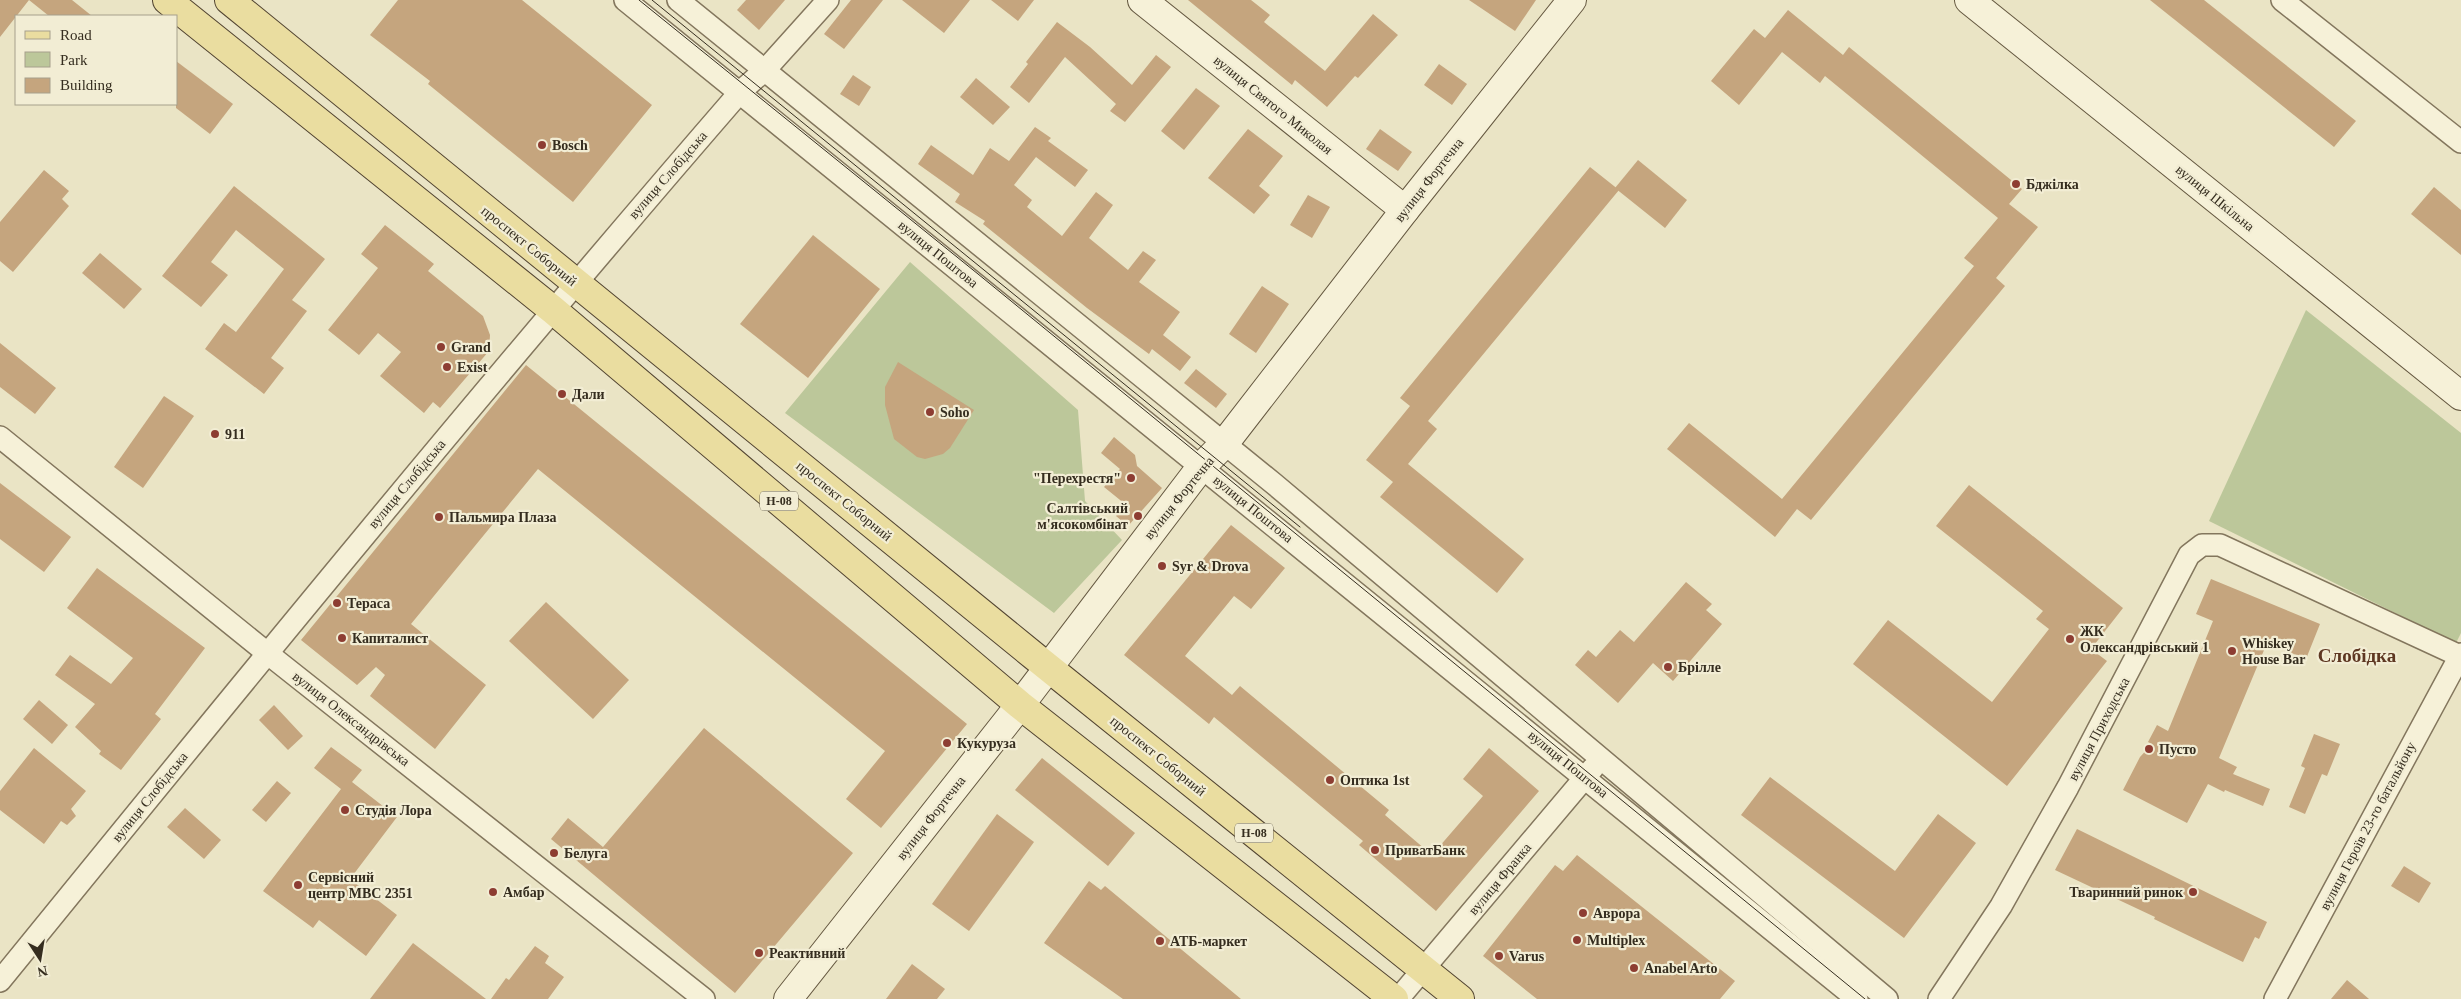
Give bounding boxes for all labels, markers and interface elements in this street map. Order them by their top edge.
legend [15,15,178,105]
text: Road [60,27,92,43]
text: Park [60,52,88,68]
street label: вулиця Святого Миколая [1211,53,1336,158]
text: Building [60,77,113,93]
street label: вулиця Слобідська [626,127,711,222]
street label: вулиця Фортечна [1392,135,1467,225]
place label: Bosch [552,138,588,153]
marker: Bosch [536,139,548,151]
street label: вулиця Шкільна [2173,162,2258,235]
place label: Бджілка [2026,177,2079,192]
marker: Бджілка [2010,178,2022,190]
street label: проспект Соборний [478,203,580,289]
street label: вулиця Поштова [895,217,981,291]
place label: Grand [451,340,491,355]
marker: Grand [435,341,447,353]
place label: Exist [457,360,488,375]
marker: Exist [441,361,453,373]
place label: Дали [572,387,605,402]
marker: Дали [556,388,568,400]
place label: Soho [940,405,970,420]
marker: Soho [924,406,936,418]
place label: 911 [225,427,245,442]
marker: 911 [209,428,221,440]
street label: вулиця Слобідська [365,436,449,531]
street label: вулиця Фортечна [1141,453,1217,542]
street label: проспект Соборний [793,458,895,544]
place label: "Перехрестя" [1033,471,1121,486]
marker: "Перехрестя" [1125,472,1137,484]
street label: вулиця Поштова [1210,472,1296,546]
road number: Н-08 [760,492,798,511]
place label: Салтівський м'ясокомбінат [1037,501,1128,532]
place label: Пальмира Плаза [449,510,557,525]
marker: Салтівський м'ясокомбінат [1132,510,1144,522]
marker: Пальмира Плаза [433,511,445,523]
place label: Syr & Drova [1172,559,1248,574]
marker: Syr & Drova [1156,560,1168,572]
place label: Тераса [347,596,390,611]
marker: Тераса [331,597,343,609]
place label: ЖК Олександрівський 1 [2080,624,2209,655]
place label: Капиталист [352,631,428,646]
marker: Капиталист [336,632,348,644]
marker: ЖК Олександрівський 1 [2064,633,2076,645]
place label: Whiskey House Bar [2242,636,2305,667]
marker: Whiskey House Bar [2226,645,2238,657]
district label: Слобідка [2318,645,2397,666]
place label: Брілле [1678,660,1721,675]
marker: Брілле [1662,661,1674,673]
street label: вулиця Олександрівська [290,669,413,770]
street label: вулиця Приходська [2065,674,2133,783]
street label: проспект Соборний [1107,713,1209,799]
street label: вулиця Поштова [1525,727,1611,801]
place label: Кукуруза [957,736,1016,751]
marker: Кукуруза [941,737,953,749]
street label: вулиця Героїв 23-го батальйону [2317,739,2419,913]
place label: Пусто [2159,742,2196,757]
marker: Пусто [2143,743,2155,755]
street label: вулиця Слобідська [109,748,191,845]
street label: вулиця Фортечна [894,773,969,863]
place label: Оптика 1st [1340,773,1410,788]
marker: Оптика 1st [1324,774,1336,786]
place label: Студія Лора [355,803,432,818]
marker: Студія Лора [339,804,351,816]
road number: Н-08 [1235,824,1273,842]
street label: вулиця Франка [1466,839,1535,918]
place label: ПриватБанк [1385,843,1466,858]
marker: ПриватБанк [1369,844,1381,856]
place label: Белуга [564,846,608,861]
marker: Белуга [548,847,560,859]
place label: Сервісний центр МВС 2351 [308,870,413,901]
marker: Сервісний центр МВС 2351 [292,879,304,891]
place label: Амбар [503,885,545,900]
place label: Тваринний ринок [2069,885,2184,900]
marker: Амбар [487,886,499,898]
marker: Тваринний ринок [2187,886,2199,898]
place label: Аврора [1593,906,1640,921]
marker: Аврора [1577,907,1589,919]
place label: Multiplex [1587,933,1645,948]
north arrow [15,934,65,984]
place label: АТБ-маркет [1170,934,1247,949]
marker: Multiplex [1571,934,1583,946]
marker: АТБ-маркет [1154,935,1166,947]
place label: Реактивний [769,946,845,961]
marker: Реактивний [753,947,765,959]
place label: Varus [1509,949,1545,964]
marker: Varus [1493,950,1505,962]
place label: Anabel Arto [1644,961,1718,976]
marker: Anabel Arto [1628,962,1640,974]
text: N [36,963,49,980]

